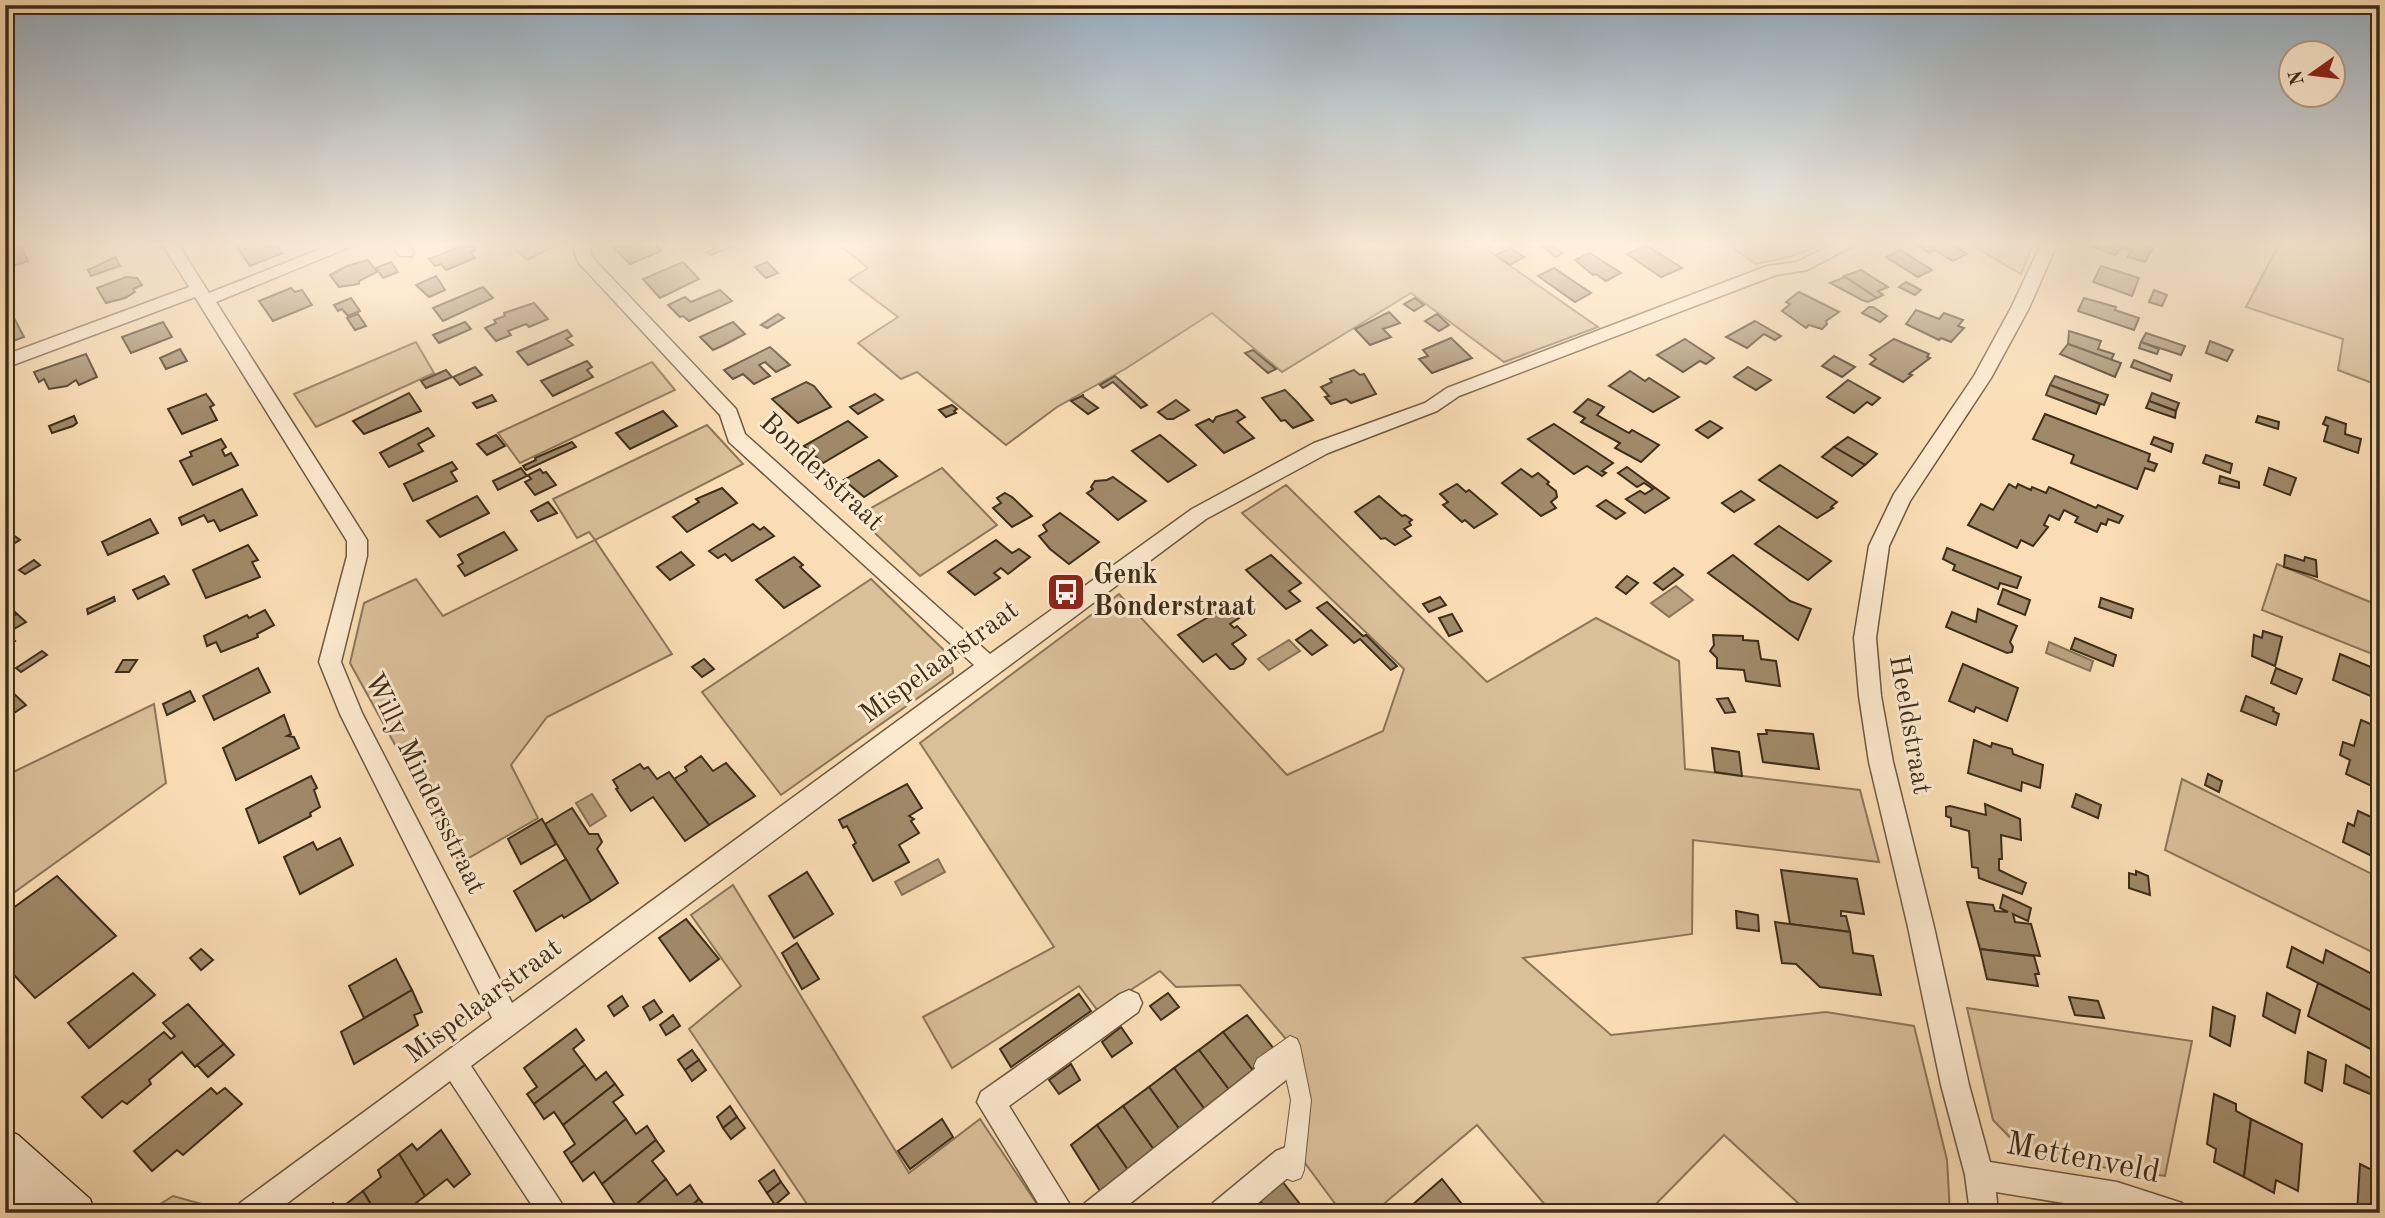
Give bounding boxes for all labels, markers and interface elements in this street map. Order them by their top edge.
north arrow [2276,38,2346,108]
text: N [2287,68,2309,87]
street label: Bonderstraat [754,409,888,537]
place label: Genk Bonderstraat [1093,562,1256,622]
bus stop icon: Genk Bonderstraat [1045,571,1087,613]
street label: Mispelaarstraat [856,596,1024,730]
street label: Heeldstraat [1883,653,1935,797]
street label: Willy Mindersstraat [358,669,490,899]
street label: Mispelaarstraat [400,934,568,1070]
street label: Mettenveld [2003,1128,2163,1190]

